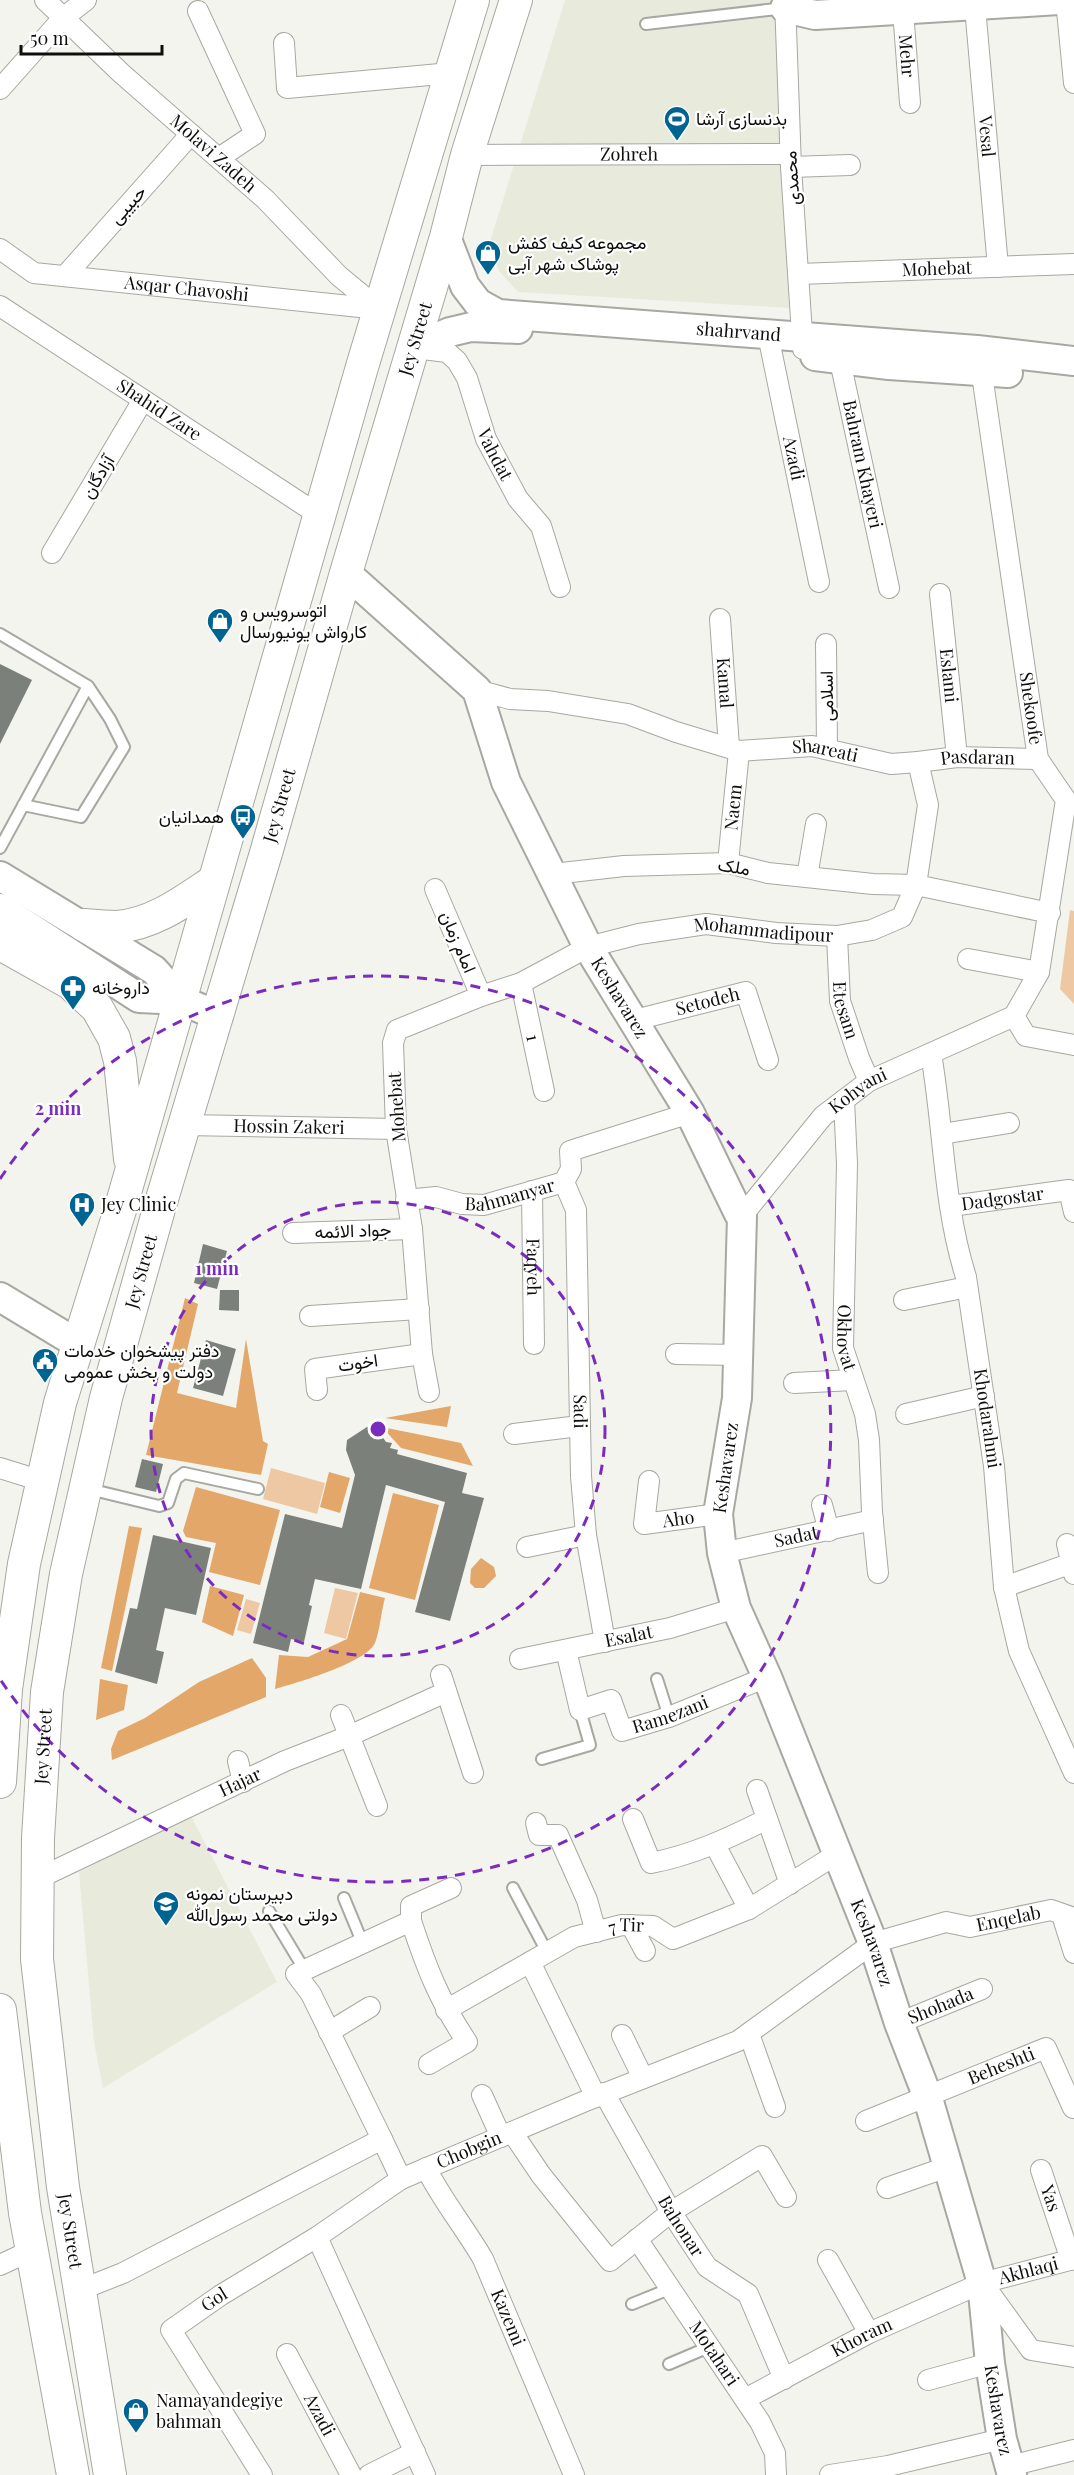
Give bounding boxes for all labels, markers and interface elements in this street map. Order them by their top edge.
scale bar [21,18,162,56]
text: 50 m [30,26,69,50]
street label: Mehr [894,33,921,78]
sports icon: بدنسازی آرشا [662,104,692,142]
place label: بدنسازی آرشا [696,106,787,130]
street label: Molavi Zadeh [166,109,263,198]
street label: Vesal [974,114,1001,158]
street label: Zohreh [600,141,659,166]
street label: محمدی [777,150,805,206]
street label: حبیبی [103,180,151,229]
place label: مجموعه کیف کفش پوشاک شهر آبی [508,230,646,276]
shop icon: مجموعه کیف کفش پوشاک شهر آبی [473,238,503,276]
street label: Mohebat [901,255,973,281]
street label: Asqar Chavoshi [122,269,250,306]
street label: Jey Street [392,298,437,379]
street label: shahrvand [695,316,782,346]
street label: Shahid Zare [113,373,206,446]
street label: Bahram Khayeri [838,398,889,531]
street label: Vahdat [472,425,519,485]
street label: Azadi [778,433,811,482]
street label: آزادگان [75,449,120,503]
place label: اتوسرویس و کارواش یونیورسال [240,598,367,643]
shop icon: اتوسرویس و کارواش یونیورسال [205,606,235,644]
street label: Eslami [935,647,964,704]
street label: Kamal [712,657,739,709]
street label: اسلامی [814,670,838,722]
street label: Shekoofe [1014,670,1049,746]
street label: Shareati [791,733,861,767]
street label: Pasdaran [939,744,1016,770]
street label: Jey Street [256,765,301,846]
street label: Naem [718,783,747,831]
bus stop icon: همدانیان [228,802,258,840]
place label: همدانیان [159,804,224,828]
street label: ملک [716,852,752,880]
street label: امام زمان [434,907,483,977]
street label: Mohammadipour [692,911,834,947]
street label: Keshavarez [586,952,654,1043]
pharmacy icon: داروخانه [58,973,88,1011]
place label: داروخانه [92,975,150,999]
street label: Setodeh [673,981,742,1020]
street label: Etesam [828,981,865,1042]
street label: 1 [521,1032,546,1044]
street label: Kohyani [823,1062,890,1118]
street label: Mohebat [382,1071,410,1143]
text: 2 min [35,1096,81,1120]
street label: Hossin Zakeri [233,1113,345,1139]
street label: Bahmanyar [464,1172,557,1216]
street label: Dadgostar [960,1181,1045,1215]
hospital icon: Jey Clinic [67,1190,97,1228]
place label: Jey Clinic [100,1192,176,1216]
street label: جواد الائمه [314,1217,392,1243]
street label: Jey Street [118,1231,162,1312]
street label: Faqyeh [522,1238,546,1296]
text: 1 min [195,1256,239,1280]
street label: Okhovat [832,1304,863,1374]
place label: دفتر پیشخوان خدمات دولت و بخش عمومی [64,1338,219,1383]
public building icon: دفتر پیشخوان خدمات دولت و بخش عمومی [30,1346,60,1384]
street label: اخوت [336,1347,379,1377]
street label: Khodarahmi [969,1367,1007,1470]
street label: Sadi [568,1394,593,1429]
centre of rings [368,1419,388,1439]
street label: Keshavarez [707,1421,743,1515]
street label: Aho [660,1504,696,1533]
street label: Sadat [772,1519,821,1552]
street label: Esalat [602,1619,655,1652]
street label: Ramezani [629,1689,712,1738]
street label: Jey Street [28,1707,57,1786]
street label: Hajar [215,1761,265,1802]
place label: دبیرستان نمونه دولتی محمد رسول‌الله [186,1881,338,1926]
school or university icon: دبیرستان نمونه دولتی محمد رسول‌الله [151,1889,181,1927]
street label: Keshavarez [846,1895,899,1989]
street label: Enqelab [974,1899,1043,1936]
street label: 7 Tir [606,1912,644,1939]
street label: Shohada [904,1981,977,2029]
street label: Beheshti [964,2041,1038,2090]
street label: Chobgin [432,2125,505,2174]
street label: Yas [1036,2181,1067,2215]
street label: Jey Street [53,2191,89,2271]
street label: Bahonar [653,2191,710,2261]
street label: Akhlaqi [995,2251,1061,2289]
street label: Gol [196,2281,231,2317]
street label: Kazemi [486,2285,531,2349]
street label: Khoram [827,2311,896,2362]
street label: Motahari [684,2316,745,2390]
street label: Keshavarez [979,2363,1019,2458]
place label: Namayandegiye bahman [156,2388,283,2433]
street label: Azadi [299,2388,341,2440]
shop icon: Namayandegiye bahman [121,2396,151,2434]

